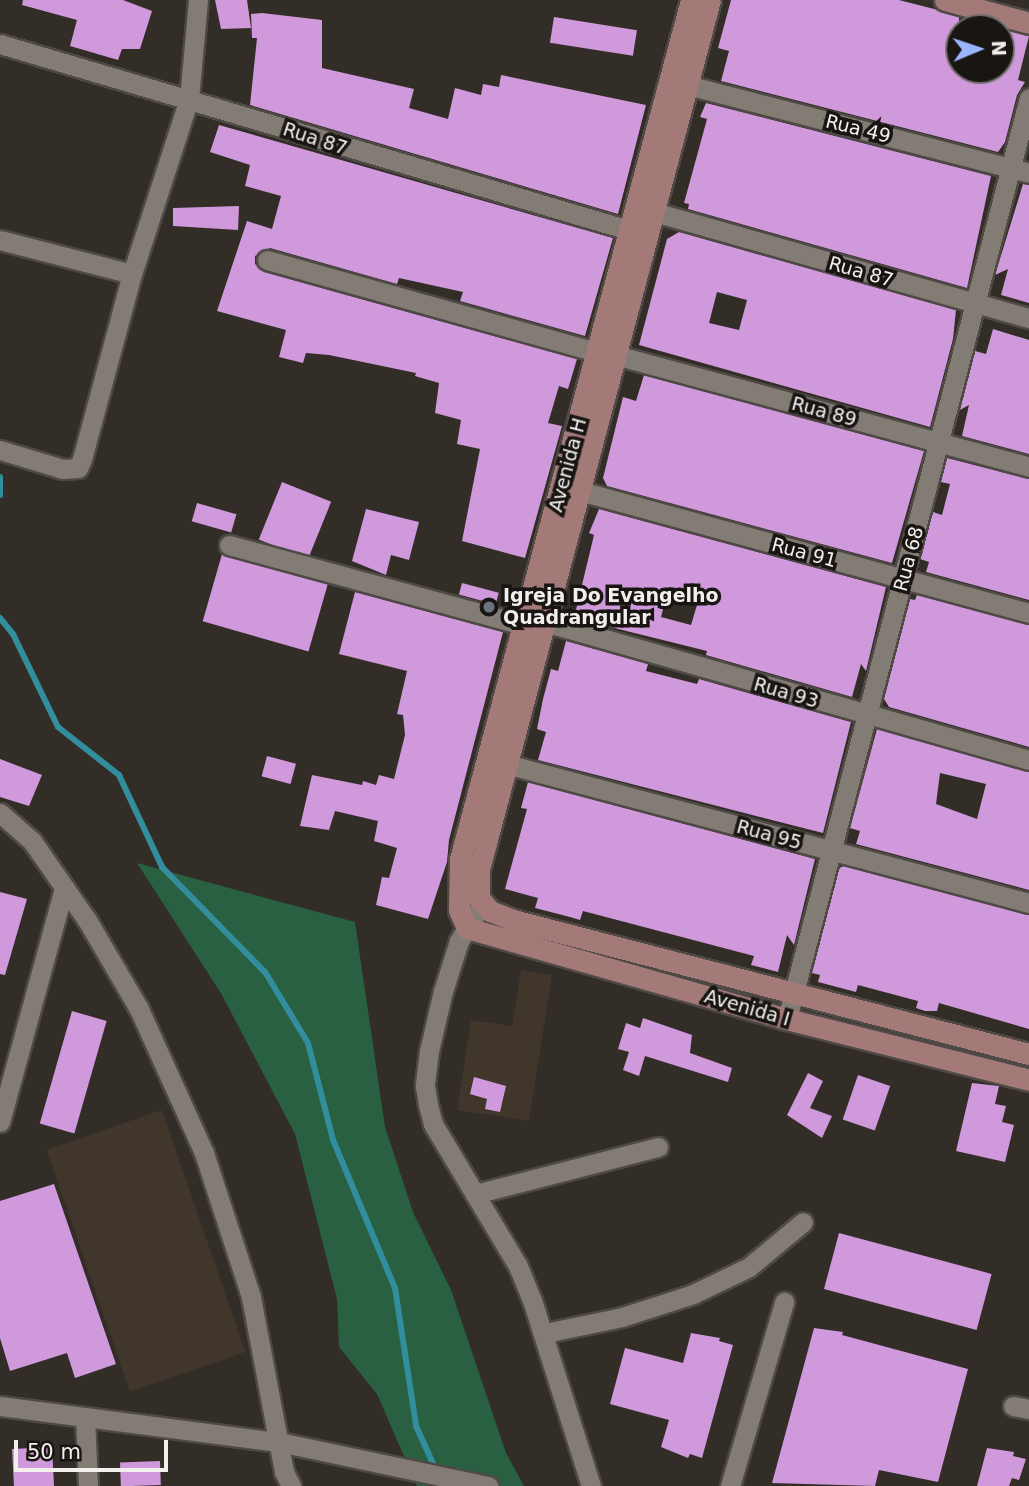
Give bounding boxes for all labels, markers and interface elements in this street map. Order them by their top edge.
north arrow [945,14,1015,84]
text: N [988,40,1010,57]
street label: Rua 49 [823,110,893,148]
street label: Rua 87 [280,118,350,160]
street label: Rua 87 [826,252,896,292]
street label: Rua 89 [789,392,859,432]
street label: Avenida H [545,416,591,514]
street label: Rua 68 [889,524,929,594]
street label: Rua 91 [769,533,839,573]
place label: Igreja Do Evangelho Quadrangular [503,585,719,629]
marker: Igreja Do Evangelho Quadrangular [481,599,497,615]
street label: Rua 93 [751,673,821,713]
street label: Rua 95 [734,815,804,855]
street label: Avenida I [702,985,792,1031]
scale bar [18,1426,172,1470]
text: 50 m [27,1440,81,1464]

